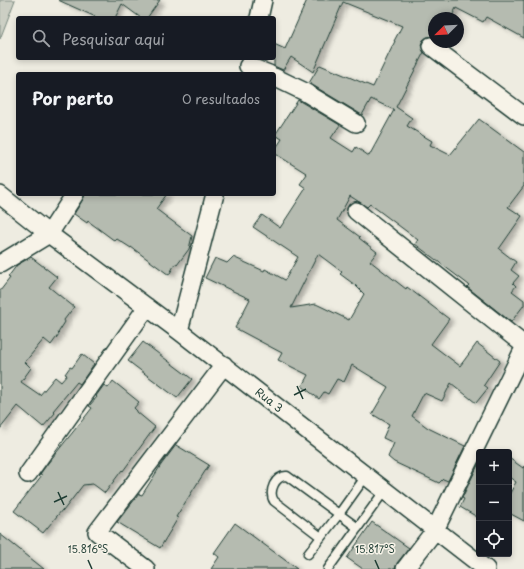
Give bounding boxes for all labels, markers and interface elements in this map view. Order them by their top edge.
north arrow [428,12,464,48]
search box [16,16,276,60]
icon: search [30,27,52,49]
text: Pesquisar aqui [62,27,165,50]
text: Por perto [32,85,113,111]
text: 0 resultados [182,89,260,108]
street label: Rua 3 [252,383,287,416]
map controls [476,449,512,557]
button: + [476,449,512,485]
button: − [476,485,512,521]
button: locate [476,521,512,557]
text: 15.816°S [68,541,108,556]
text: 15.817°S [355,541,395,556]

